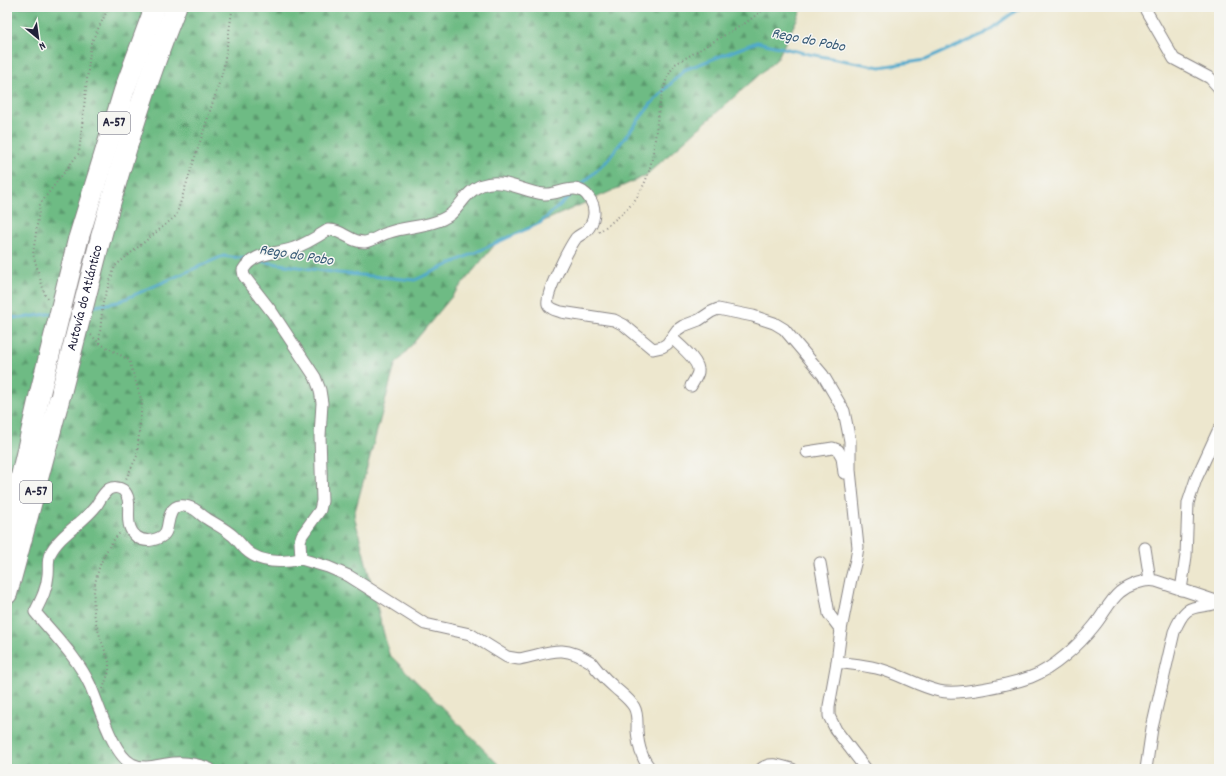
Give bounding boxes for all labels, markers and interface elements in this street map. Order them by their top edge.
north arrow [18,18,58,58]
water label: Rego do Pobo [769,23,848,59]
text: N [35,37,48,54]
road number: A-57 [98,112,130,134]
water label: Rego do Pobo [258,239,336,273]
street label: Autovía do Atlántico [62,243,109,353]
road number: A-57 [20,481,52,503]

